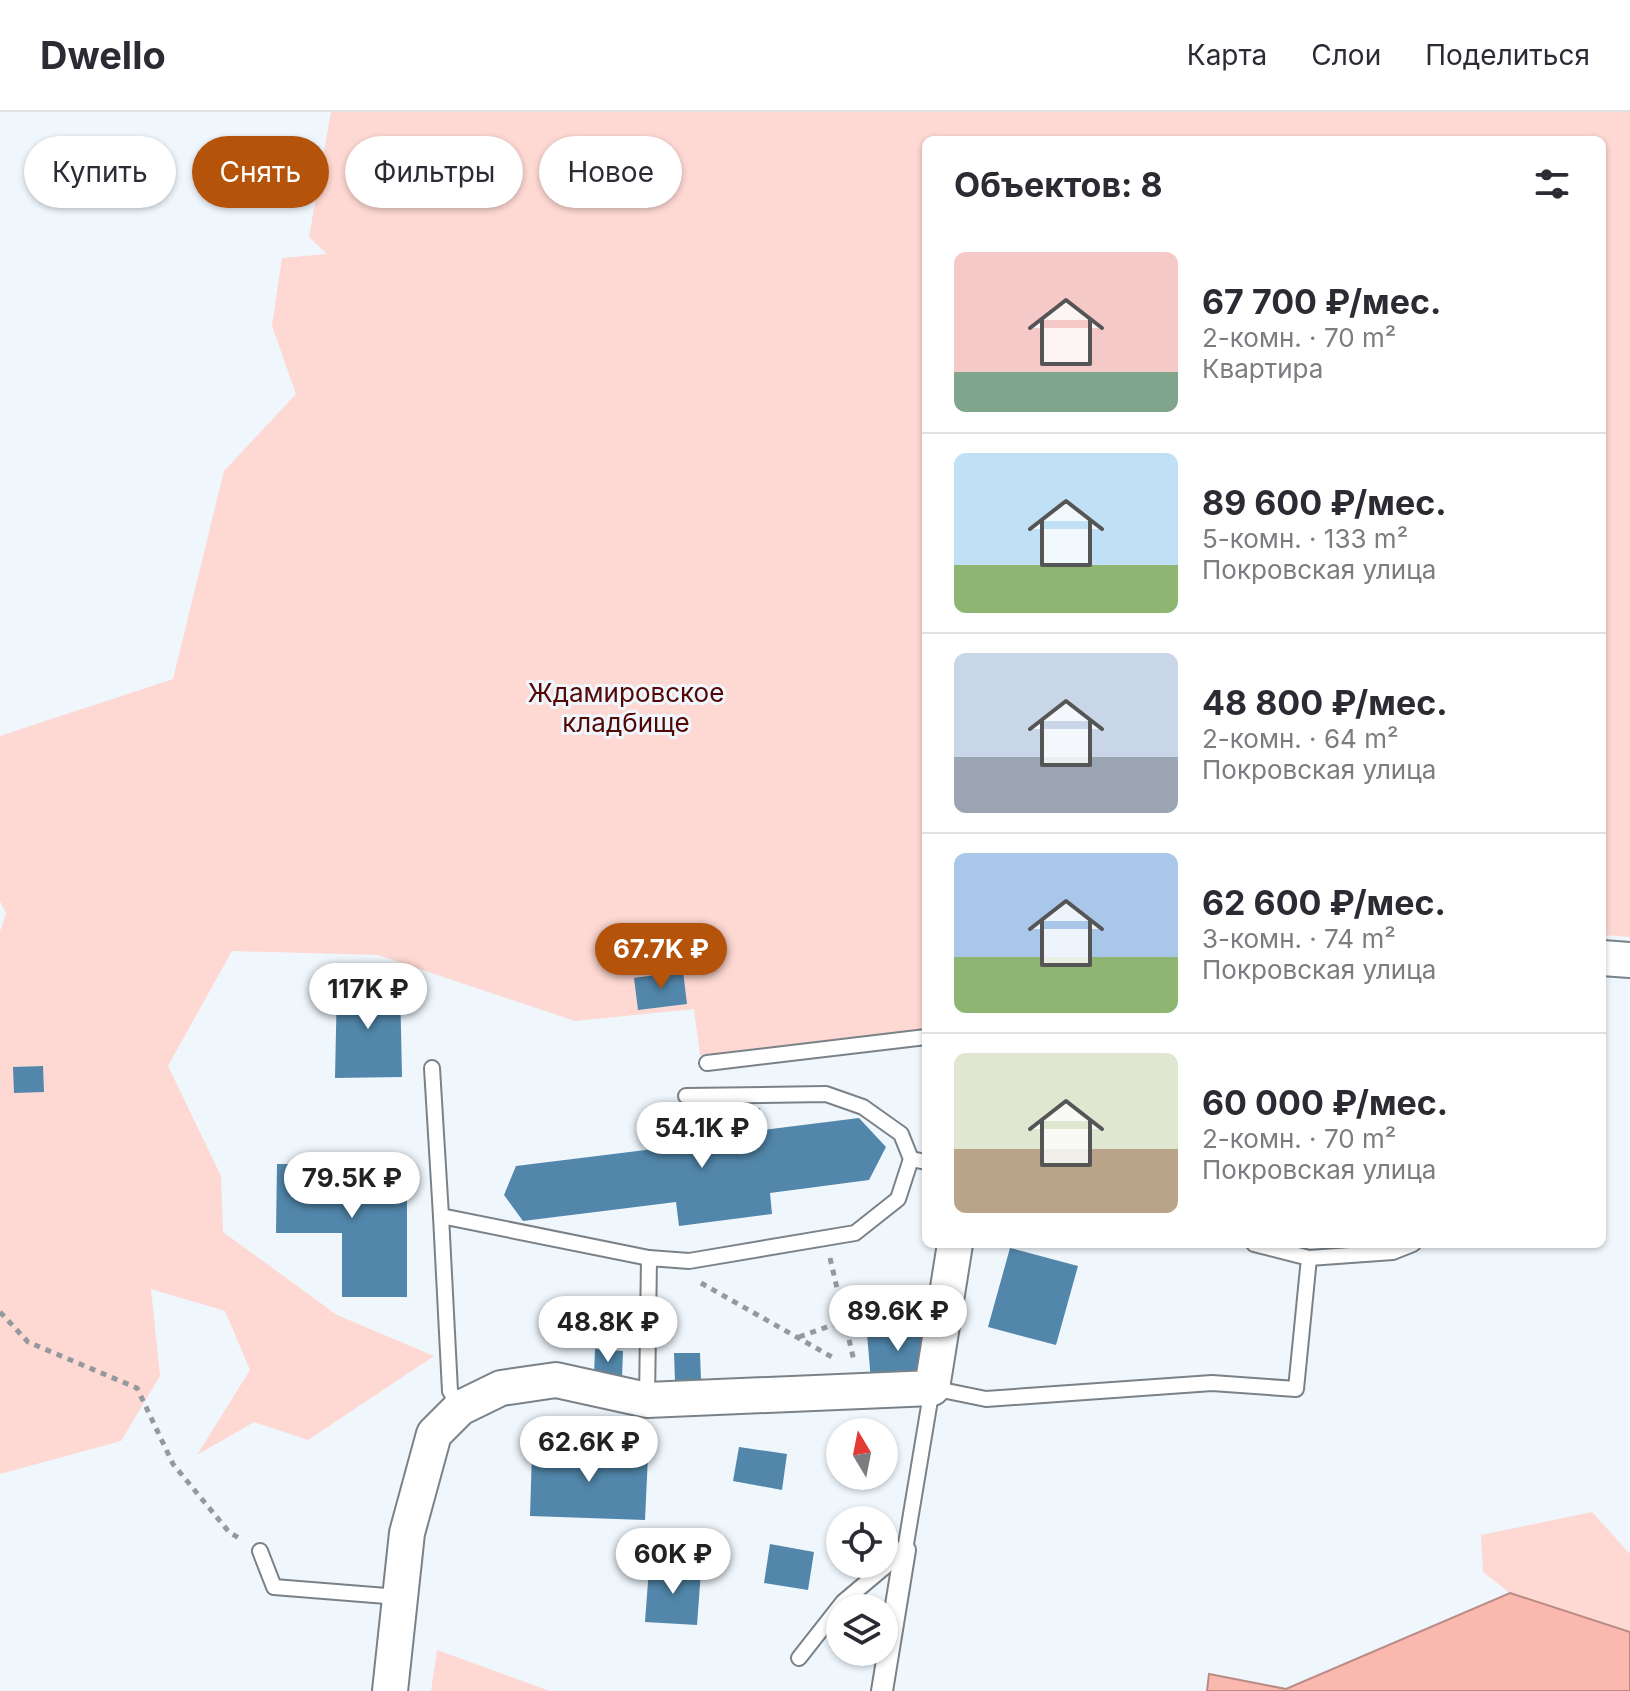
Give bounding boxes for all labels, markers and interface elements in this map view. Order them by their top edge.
text: Dwello [40,32,166,78]
text: Карта [1187,38,1267,72]
text: Слои [1311,38,1381,72]
text: Поделиться [1425,38,1590,72]
chip: Купить [24,136,176,208]
chip: Снять [192,136,329,208]
chip: Фильтры [345,136,523,208]
chip: Новое [539,136,682,208]
icon: filters [1530,162,1574,206]
text: Объектов: 8 [954,164,1163,205]
text: 67 700 ₽/мес. [1202,281,1441,322]
icon: home [1018,284,1114,380]
text: 2-комн. · 70 m² [1202,322,1396,353]
text: Квартира [1202,353,1323,384]
text: 89 600 ₽/мес. [1202,482,1447,523]
icon: home [1018,485,1114,581]
text: 5-комн. · 133 m² [1202,523,1408,554]
text: Покровская улица [1202,554,1436,585]
park label: Ждамировское кладбище [528,677,724,738]
text: 48 800 ₽/мес. [1202,682,1448,723]
icon: home [1018,685,1114,781]
text: 2-комн. · 64 m² [1202,723,1398,754]
text: Покровская улица [1202,754,1436,785]
text: 62 600 ₽/мес. [1202,882,1446,923]
icon: home [1018,885,1114,981]
pin: 67.7K ₽ [587,923,735,991]
text: 3-комн. · 74 m² [1202,923,1396,954]
text: 67.7K ₽ [613,933,709,964]
text: Покровская улица [1202,954,1436,985]
pin: 117K ₽ [303,963,433,1031]
text: 117K ₽ [327,973,409,1004]
text: 60 000 ₽/мес. [1202,1082,1448,1123]
icon: home [1018,1085,1114,1181]
pin: 54.1K ₽ [628,1102,776,1170]
text: 54.1K ₽ [654,1112,750,1143]
text: 2-комн. · 70 m² [1202,1123,1396,1154]
pin: 79.5K ₽ [278,1152,426,1220]
text: Покровская улица [1202,1154,1436,1185]
text: 79.5K ₽ [302,1162,402,1193]
pin: 89.6K ₽ [824,1285,972,1353]
text: 89.6K ₽ [847,1295,949,1326]
pin: 48.8K ₽ [534,1296,682,1364]
text: 48.8K ₽ [557,1306,659,1337]
pin: 62.6K ₽ [515,1416,663,1484]
north arrow [826,1418,898,1490]
map controls [826,1418,898,1666]
text: 62.6K ₽ [538,1426,640,1457]
button: locate [826,1506,898,1578]
pin: 60K ₽ [617,1528,729,1596]
text: 60K ₽ [634,1538,712,1569]
button: layers [826,1594,898,1666]

